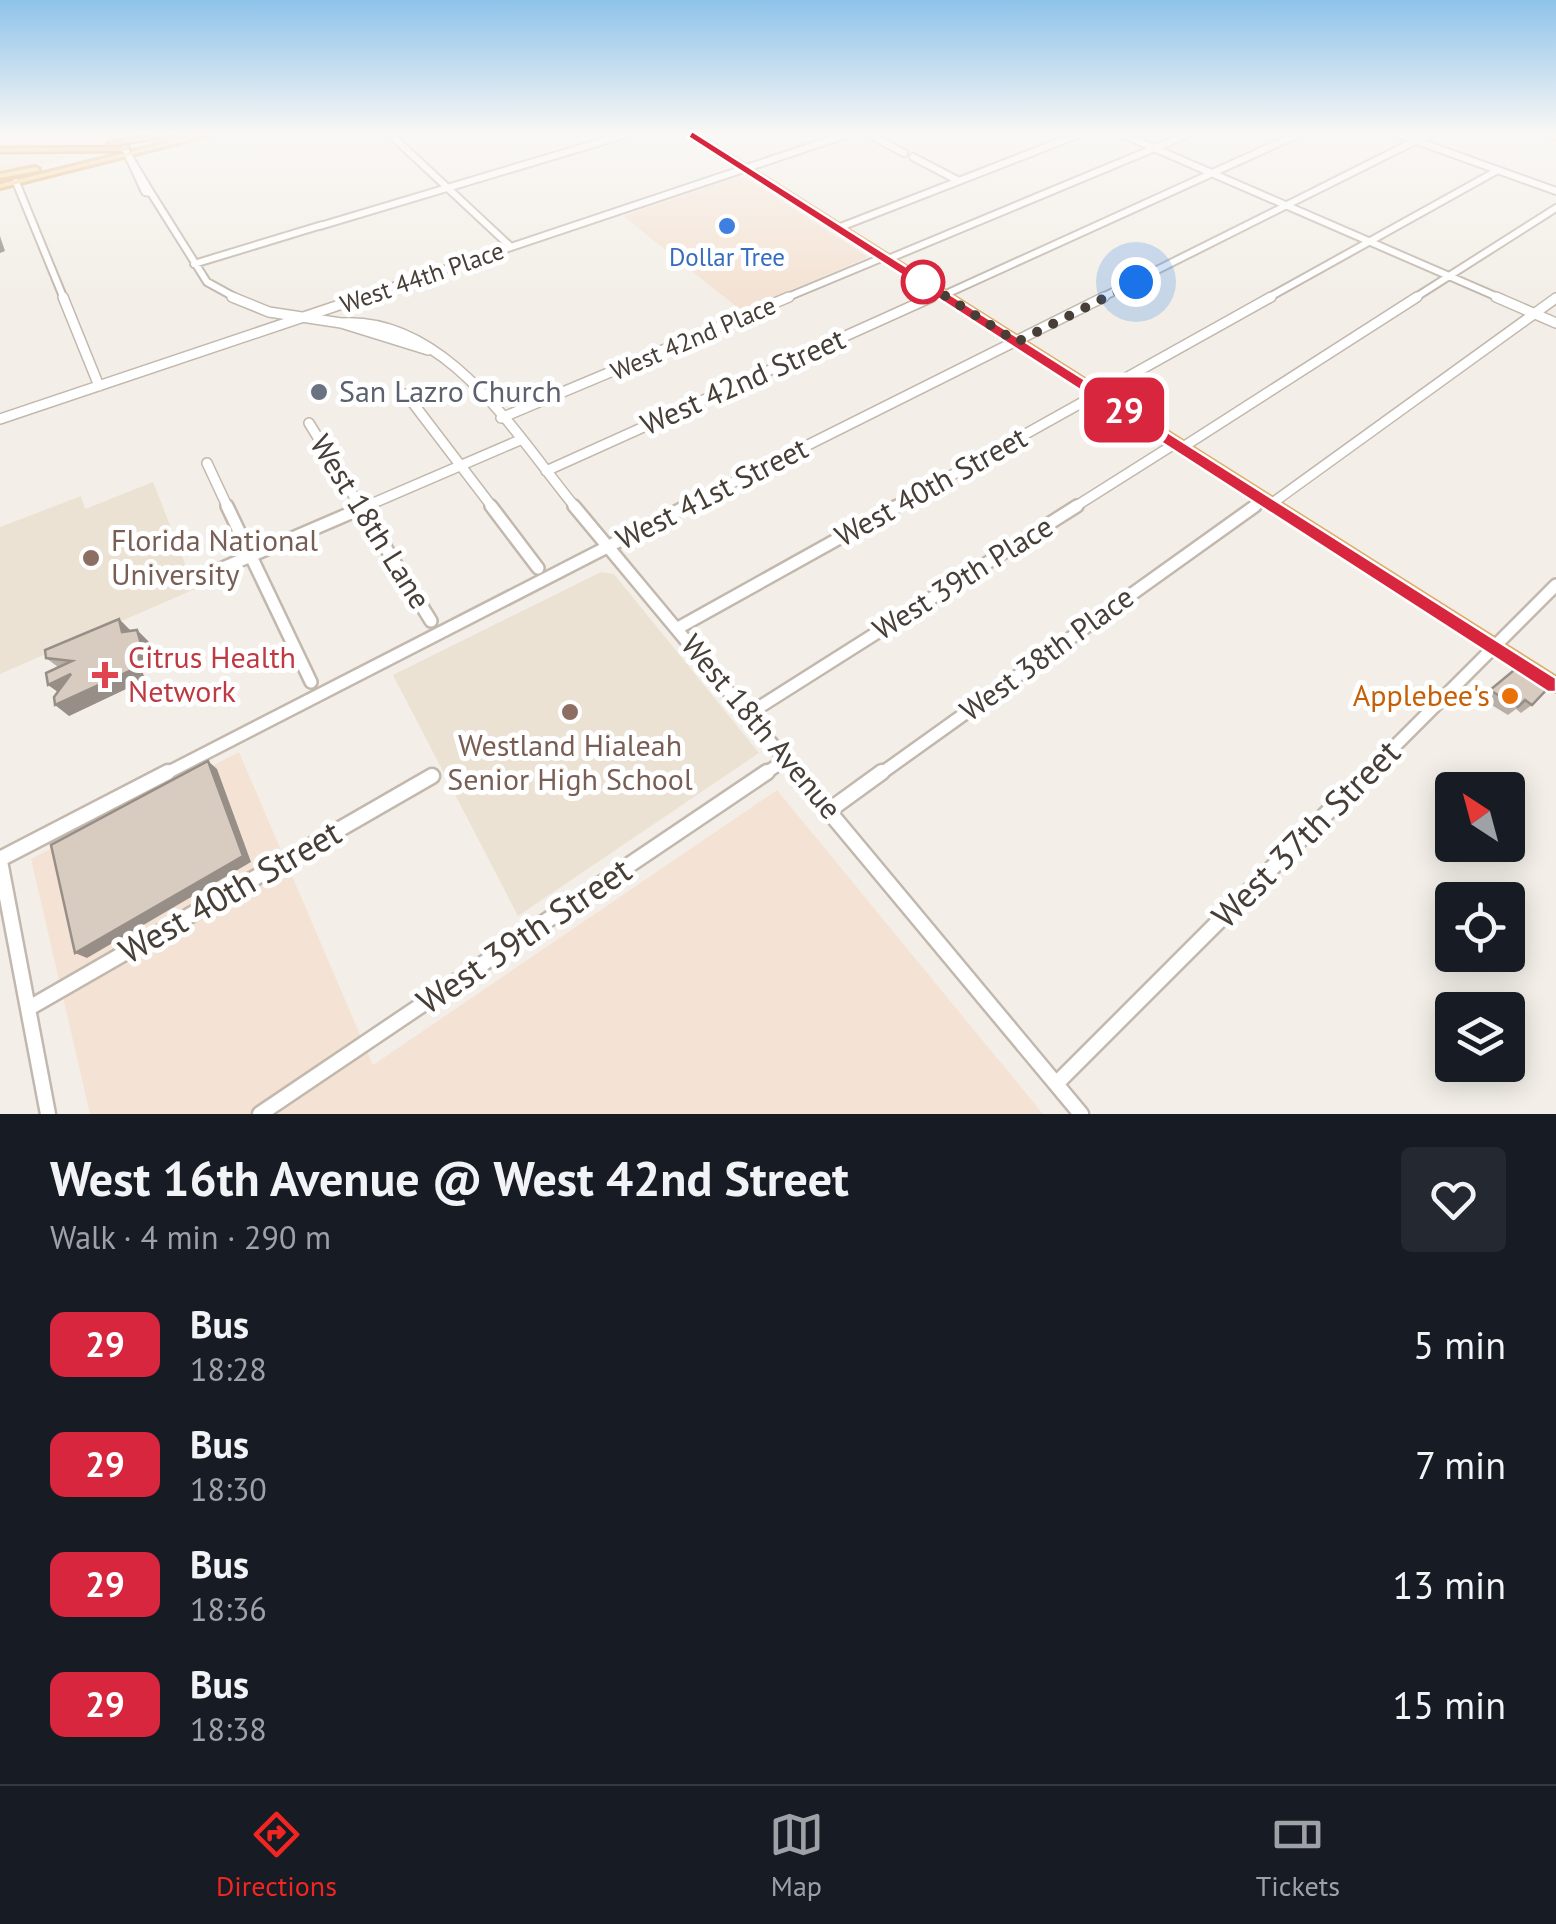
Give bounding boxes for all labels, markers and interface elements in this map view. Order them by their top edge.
marker: Dollar Tree [716,215,738,237]
street label: West 44th Place [336,234,508,320]
place label: Dollar Tree [669,241,785,273]
your location [1111,257,1161,307]
unlabelled marker [902,261,944,303]
street label: West 42nd Place [606,289,780,387]
street label: West 42nd Street [634,318,851,443]
place label: San Lazro Church [339,371,562,410]
line badge: 29 [1079,378,1169,442]
marker: San Lazro Church [308,381,330,403]
text: 29 [1104,387,1144,433]
street label: West 40th Street [827,417,1033,555]
street label: West 18th Lane [302,427,440,616]
street label: West 41st Street [609,428,814,558]
street label: West 39th Place [865,506,1060,648]
place label: Florida National University [111,520,318,593]
marker: Florida National University [80,547,102,569]
street label: West 38th Place [952,577,1141,729]
street label: West 18th Avenue [673,626,851,827]
place label: Citrus Health Network [128,637,296,710]
marker: Citrus Health Network [92,662,118,688]
place label: Applebee's [1353,675,1490,714]
marker: Applebee's [1499,685,1521,707]
marker: Westland Hialeah Senior High School [559,701,581,723]
place label: Westland Hialeah Senior High School [447,725,693,798]
street label: West 37th Street [1201,729,1409,937]
north arrow [1435,772,1525,862]
map controls [1435,772,1525,1082]
street label: West 40th Street [110,809,349,973]
street label: West 39th Street [407,846,640,1024]
button: locate [1435,882,1525,972]
button: layers [1435,992,1525,1082]
text: West 16th Avenue @ West 42nd Street [50,1147,849,1209]
button: heart [1401,1147,1506,1252]
text: Walk · 4 min · 290 m [50,1216,331,1258]
text: Bus [190,1299,249,1348]
text: 5 min [1413,1320,1506,1369]
text: 29 [85,1321,125,1367]
text: 18:28 [190,1348,267,1390]
text: Bus [190,1419,249,1468]
text: 7 min [1415,1440,1506,1489]
text: 29 [85,1441,125,1487]
text: 18:30 [190,1468,267,1510]
text: Bus [190,1539,249,1588]
text: 13 min [1393,1560,1506,1609]
text: 29 [85,1561,125,1607]
text: 18:36 [190,1588,267,1630]
text: Bus [190,1659,249,1708]
text: 15 min [1393,1680,1506,1729]
text: 29 [85,1681,125,1727]
text: 18:38 [190,1708,267,1750]
tab: Directions [216,1807,337,1904]
tab: Map [769,1807,824,1904]
tab: Tickets [1256,1807,1340,1904]

